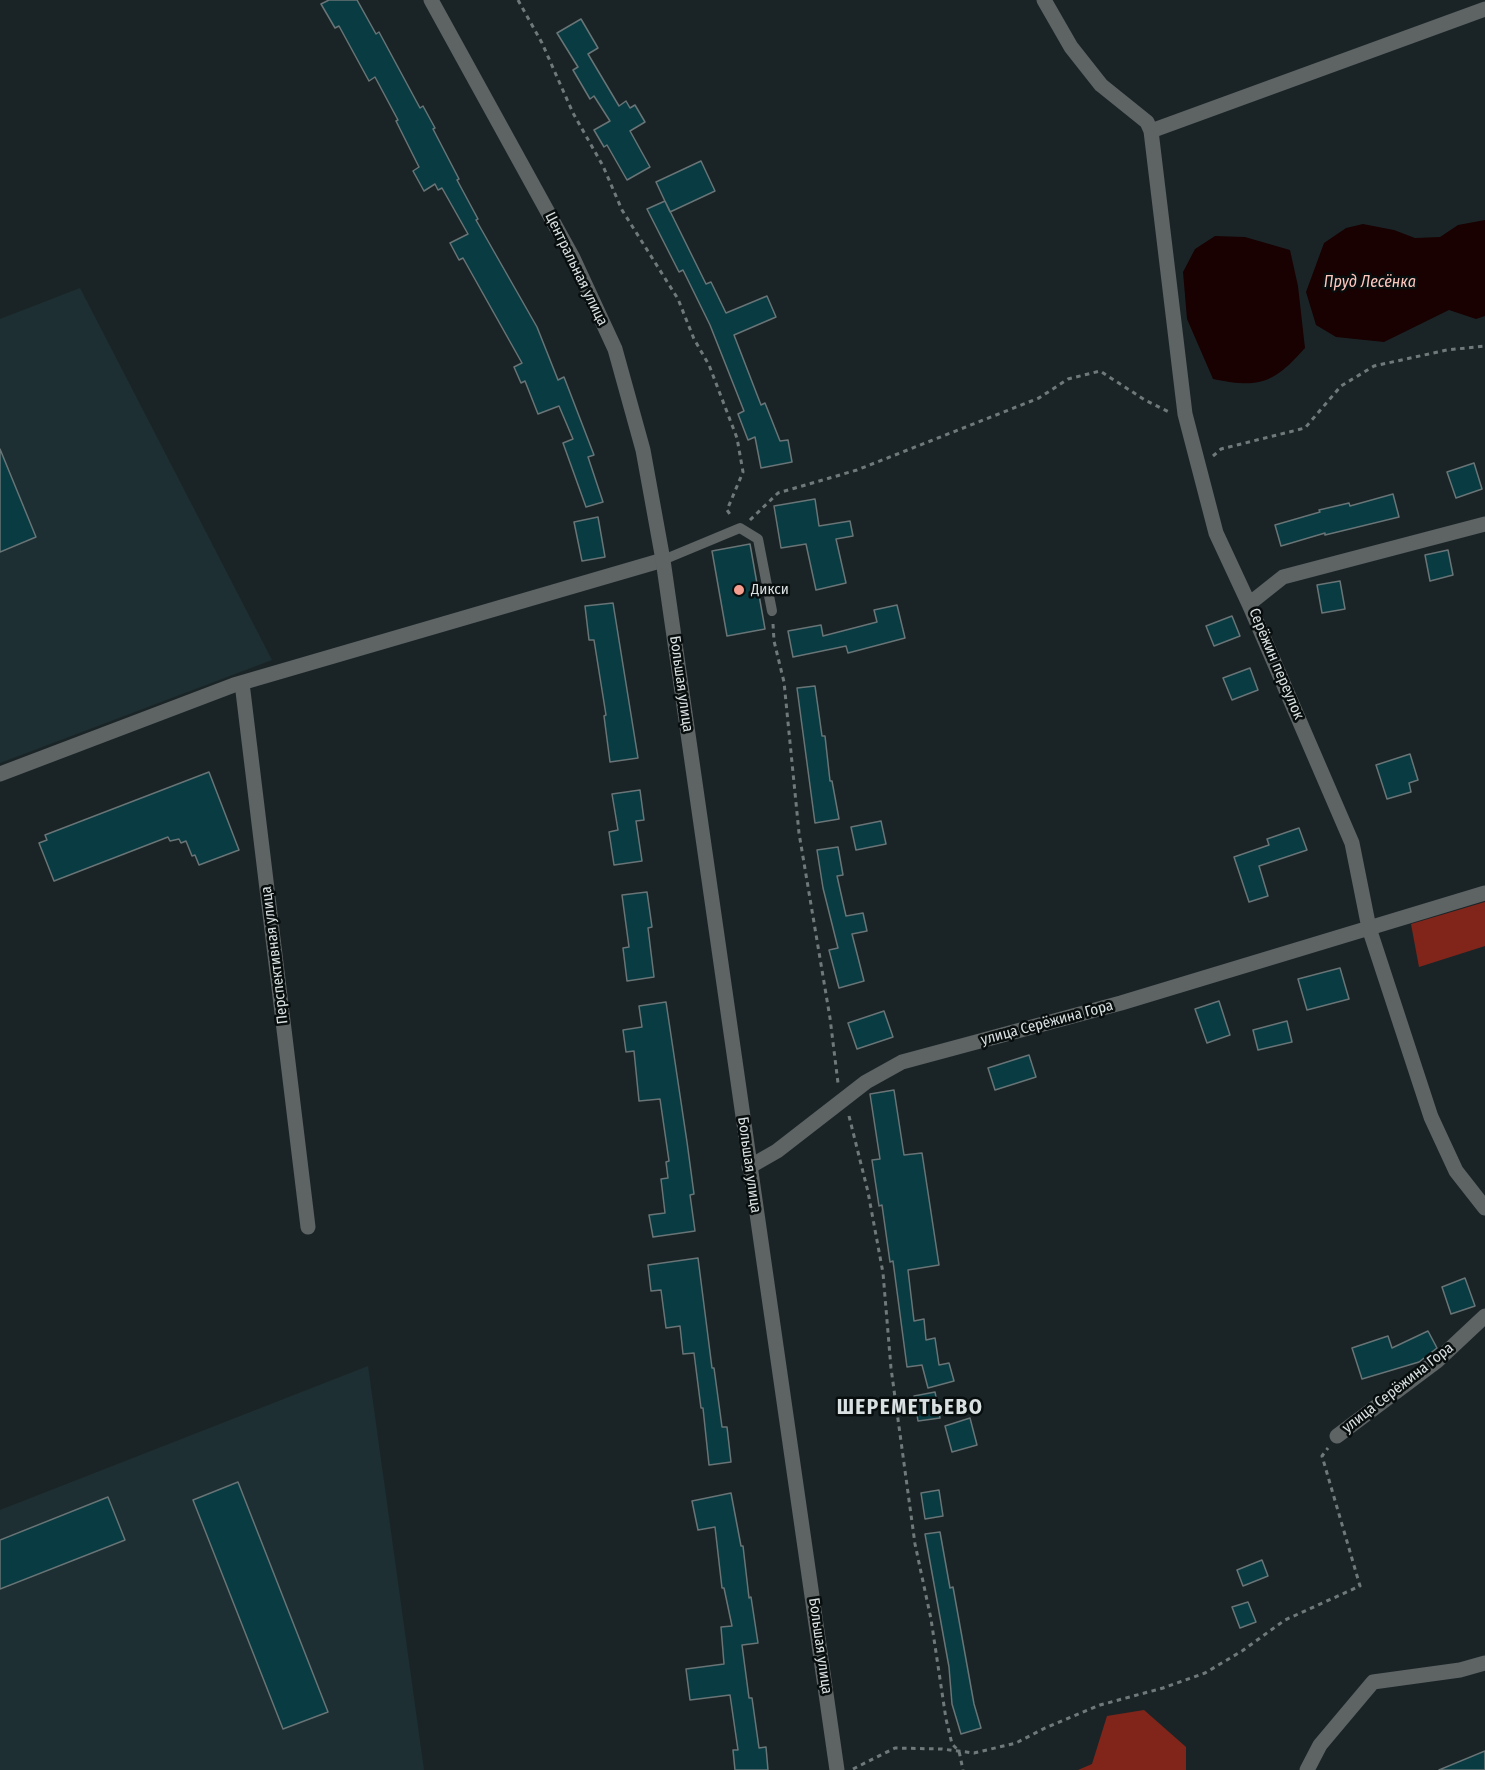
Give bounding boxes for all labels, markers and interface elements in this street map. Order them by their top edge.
street label: Центральная улица [541,209,611,329]
water label: Пруд Лесёнка [1324,273,1416,293]
place label: Дикси [751,581,789,599]
marker: Дикси [732,583,746,597]
street label: Серёжин переулок [1244,606,1308,722]
street label: Большая улица [665,635,697,733]
street label: Перспективная улица [258,885,292,1025]
street label: улица Серёжина Гора [979,997,1115,1049]
street label: Большая улица [733,1116,765,1214]
street label: улица Серёжина Гора [1339,1339,1457,1437]
district label: ШЕРЕМЕТЬЕВО [837,1395,983,1421]
street label: Большая улица [804,1597,836,1695]

